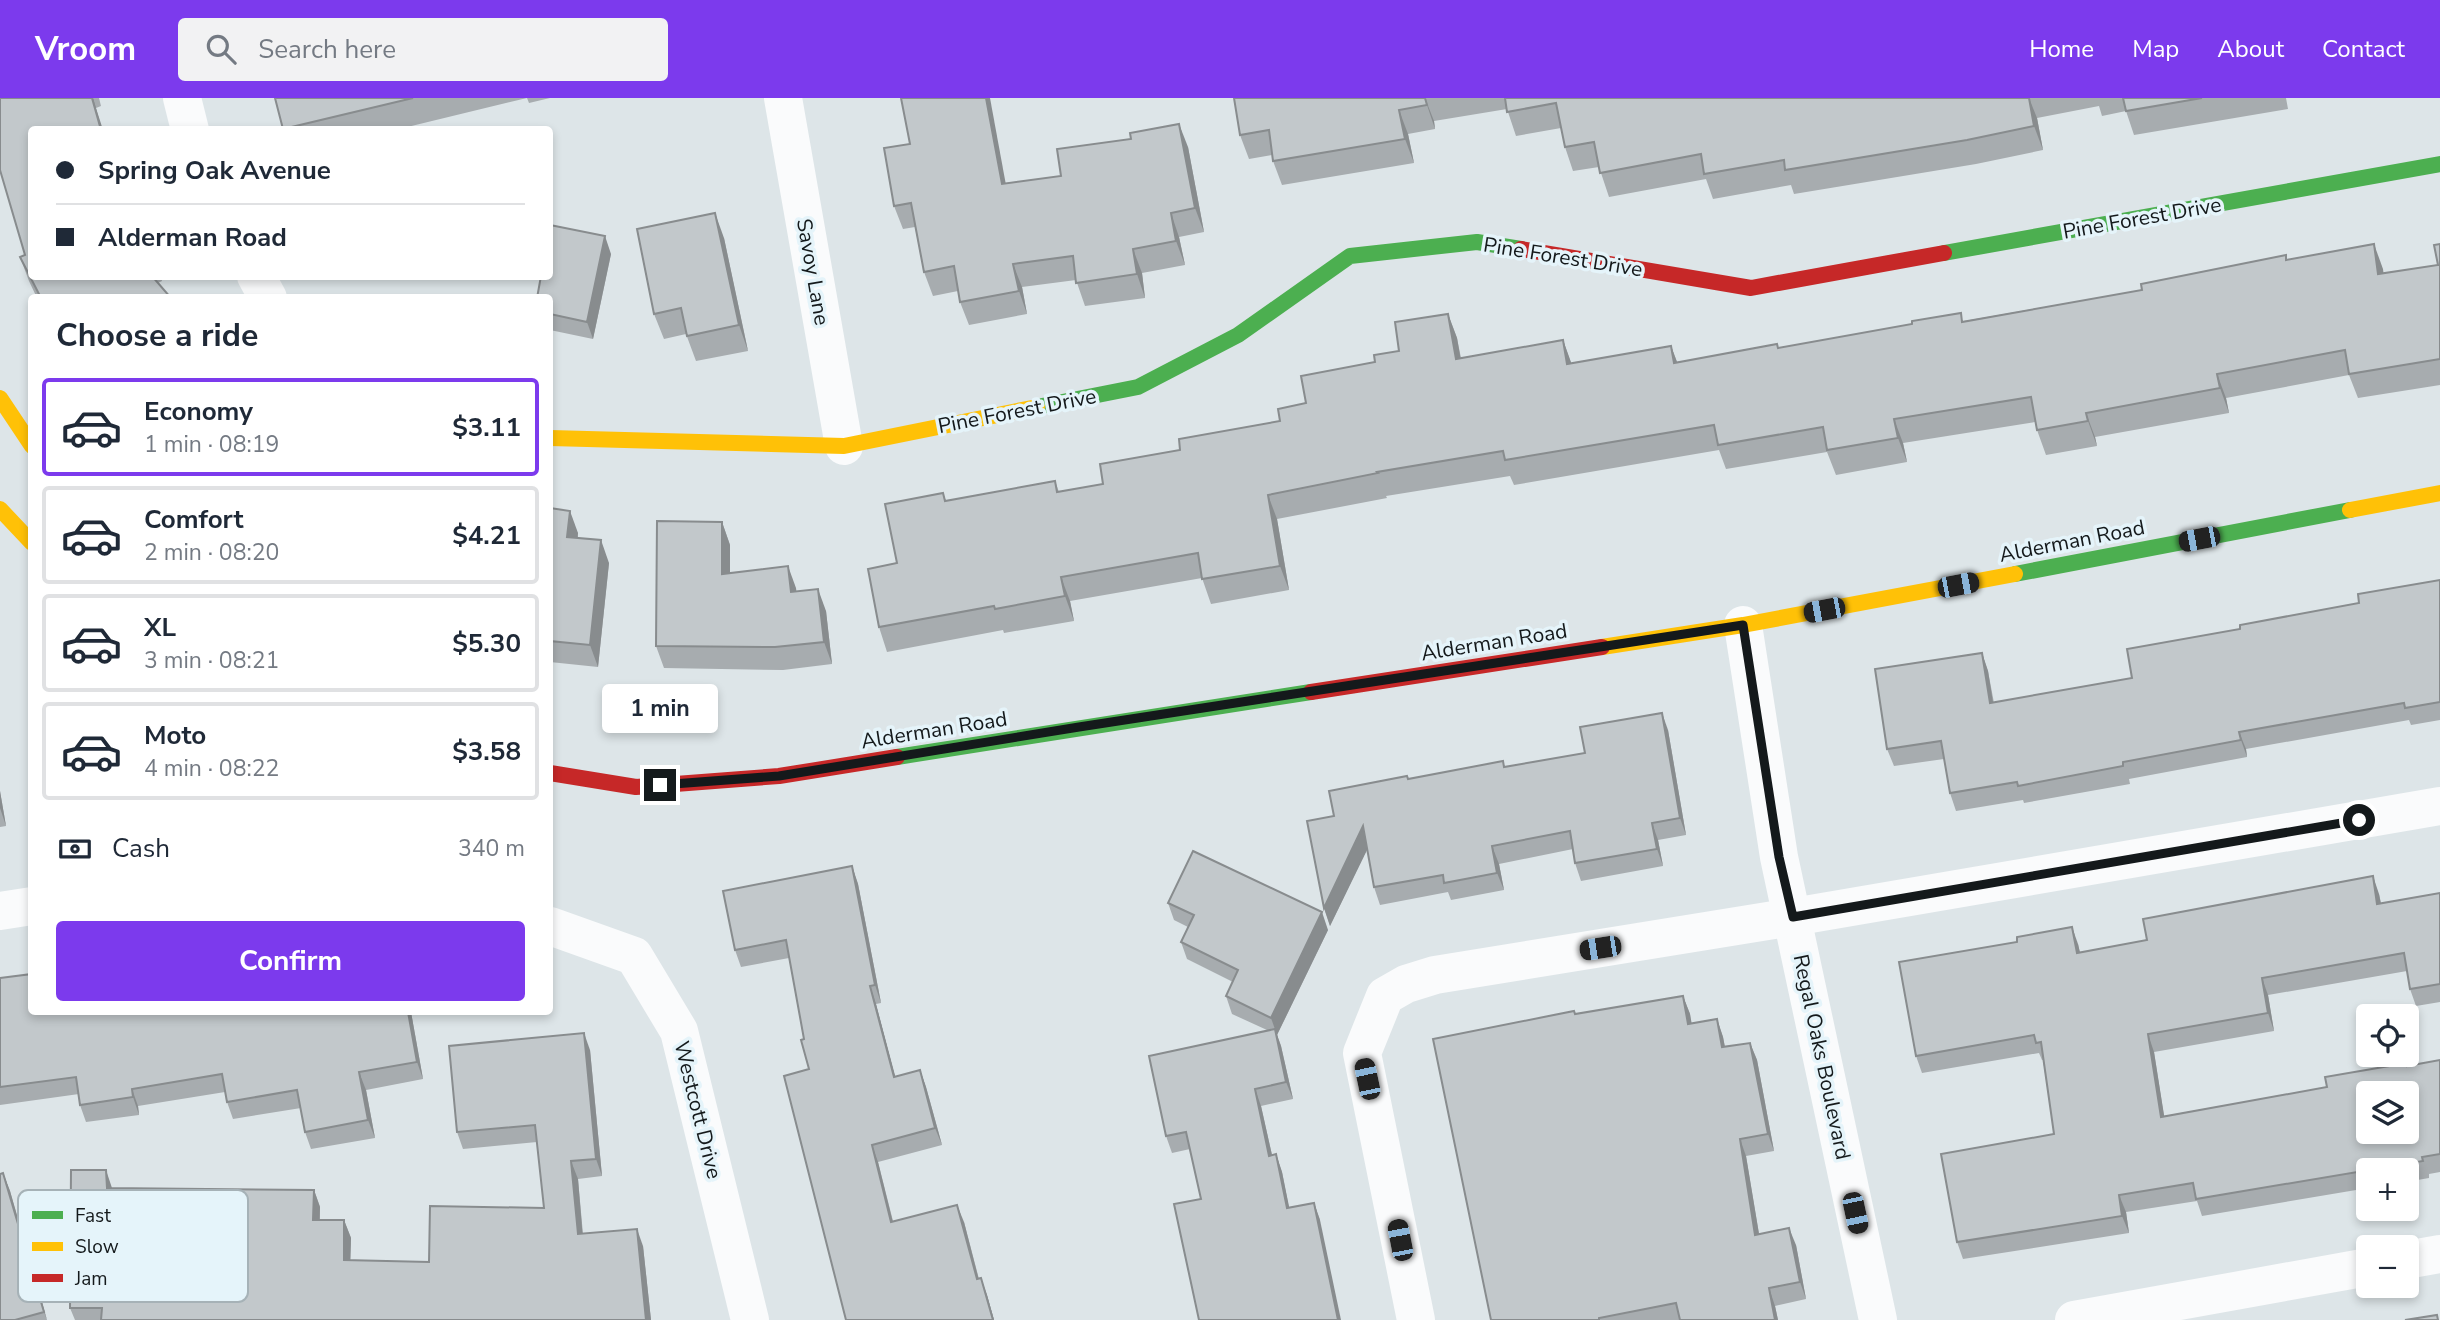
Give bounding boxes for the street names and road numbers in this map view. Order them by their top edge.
street label: Pine Forest Drive [2061,190,2223,246]
street label: Savoy Lane [790,216,836,328]
street label: Pine Forest Drive [1482,231,1644,283]
street label: Pine Forest Drive [936,382,1098,440]
street label: Alderman Road [1997,513,2147,569]
street label: Alderman Road [1419,617,1569,667]
street label: Alderman Road [859,705,1009,755]
street label: Regal Oaks Boulevard [1787,952,1857,1162]
street label: Westcott Drive [667,1038,729,1182]

